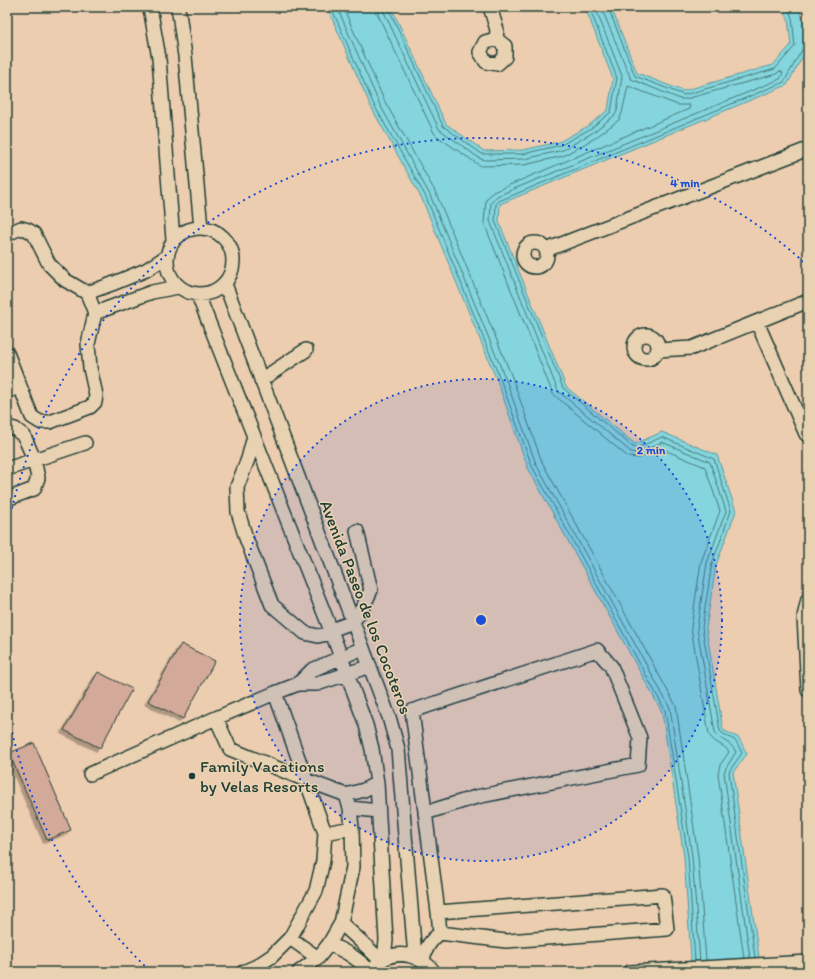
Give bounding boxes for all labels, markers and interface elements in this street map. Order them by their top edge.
text: 4 min [670,176,700,190]
text: 2 min [637,443,666,457]
street label: Avenida Paseo de los Cocoteros [316,497,416,717]
centre of rings [474,613,488,627]
place label: Family Vacations by Velas Resorts [200,756,325,796]
marker: Family Vacations by Velas Resorts [187,771,197,781]

